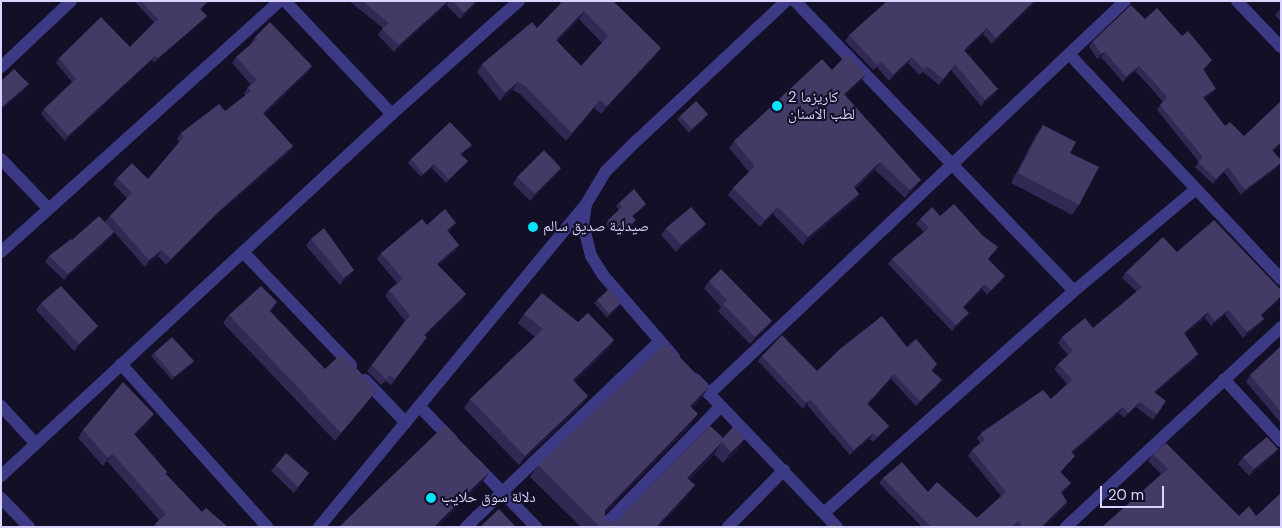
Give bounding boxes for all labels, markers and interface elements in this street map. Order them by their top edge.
place label: كاريزما 2 لطب الاسنان [788,88,855,123]
marker: كاريزما 2 لطب الاسنان [770,99,784,113]
place label: صيدلية صديق سالم [543,218,649,236]
marker: صيدلية صديق سالم [527,221,539,233]
scale bar [1102,476,1166,508]
text: 20 m [1108,485,1144,505]
place label: دلالة سوق حلايب [441,489,536,507]
marker: دلالة سوق حلايب [425,492,437,504]

